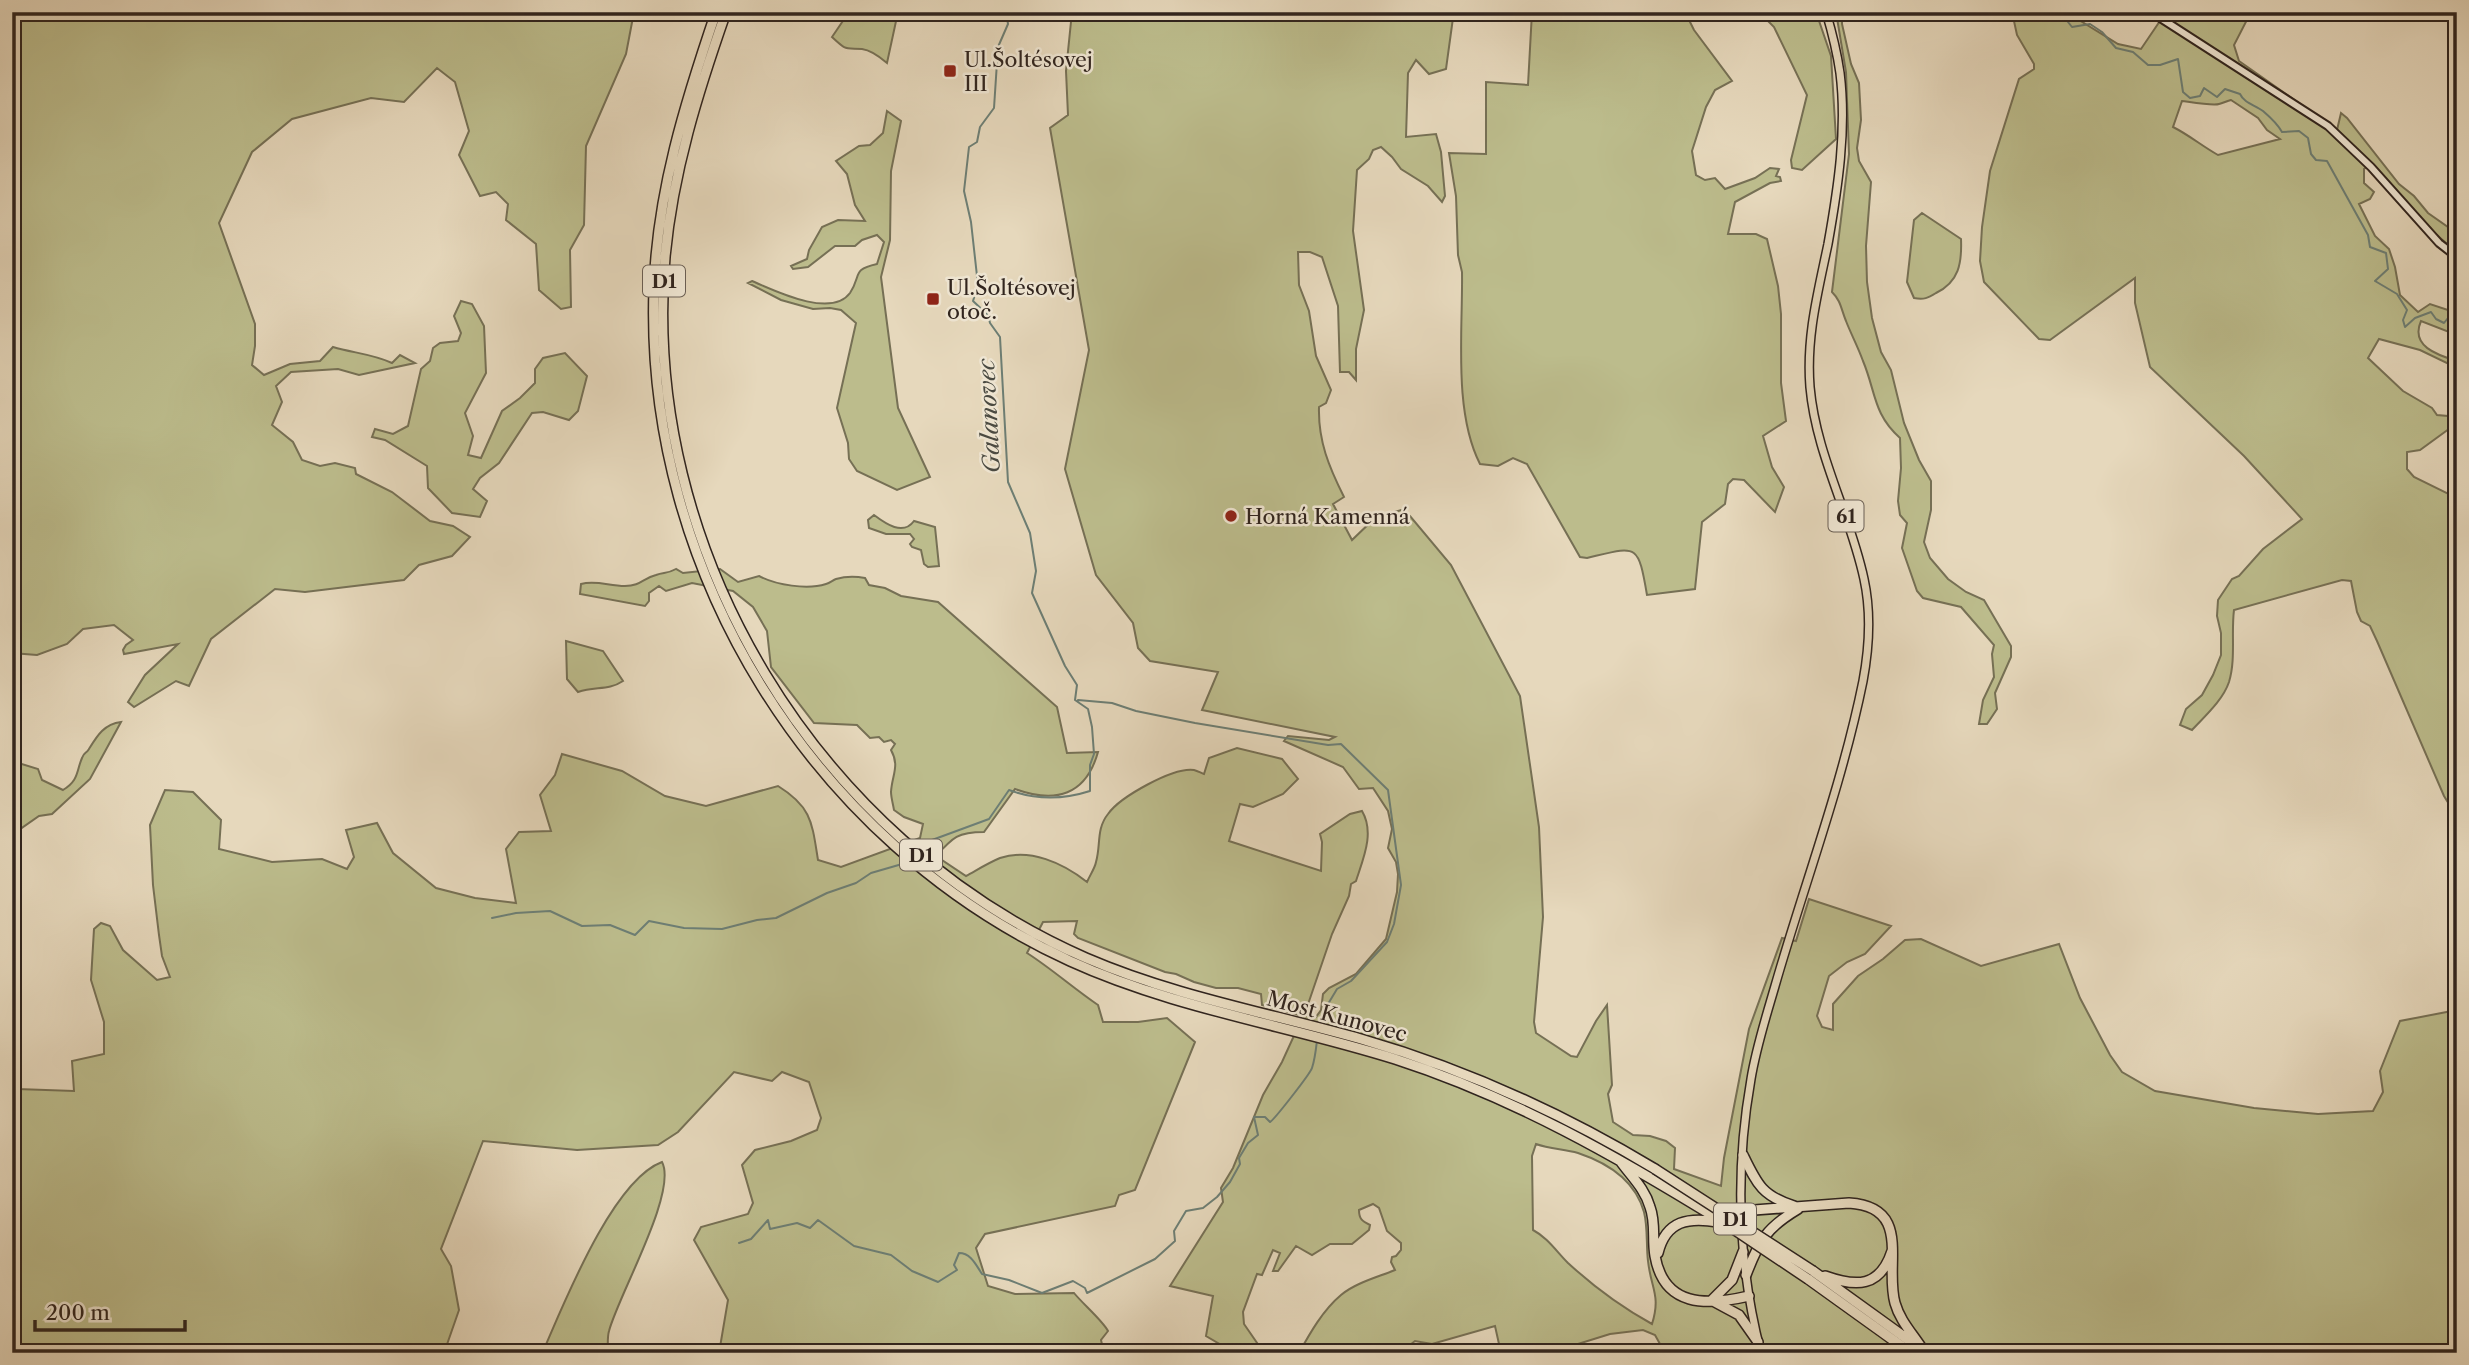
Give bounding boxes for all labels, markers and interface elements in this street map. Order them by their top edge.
place label: Ul.Šoltésovej III [964,47,1093,96]
marker: Ul.Šoltésovej III [942,63,958,79]
road number: D1 [643,266,685,296]
place label: Ul.Šoltésovej otoč. [947,275,1076,324]
marker: Ul.Šoltésovej otoč. [925,291,941,307]
water label: Galanovec [972,357,1006,474]
road number: 61 [1828,500,1864,531]
place label: Horná Kamenná [1245,504,1411,529]
marker: Horná Kamenná [1223,508,1239,524]
road number: D1 [900,840,942,870]
street label: Most Kunovec [1264,985,1410,1047]
road number: D1 [1714,1204,1756,1234]
scale bar [35,1288,186,1332]
text: 200 m [46,1300,110,1325]

